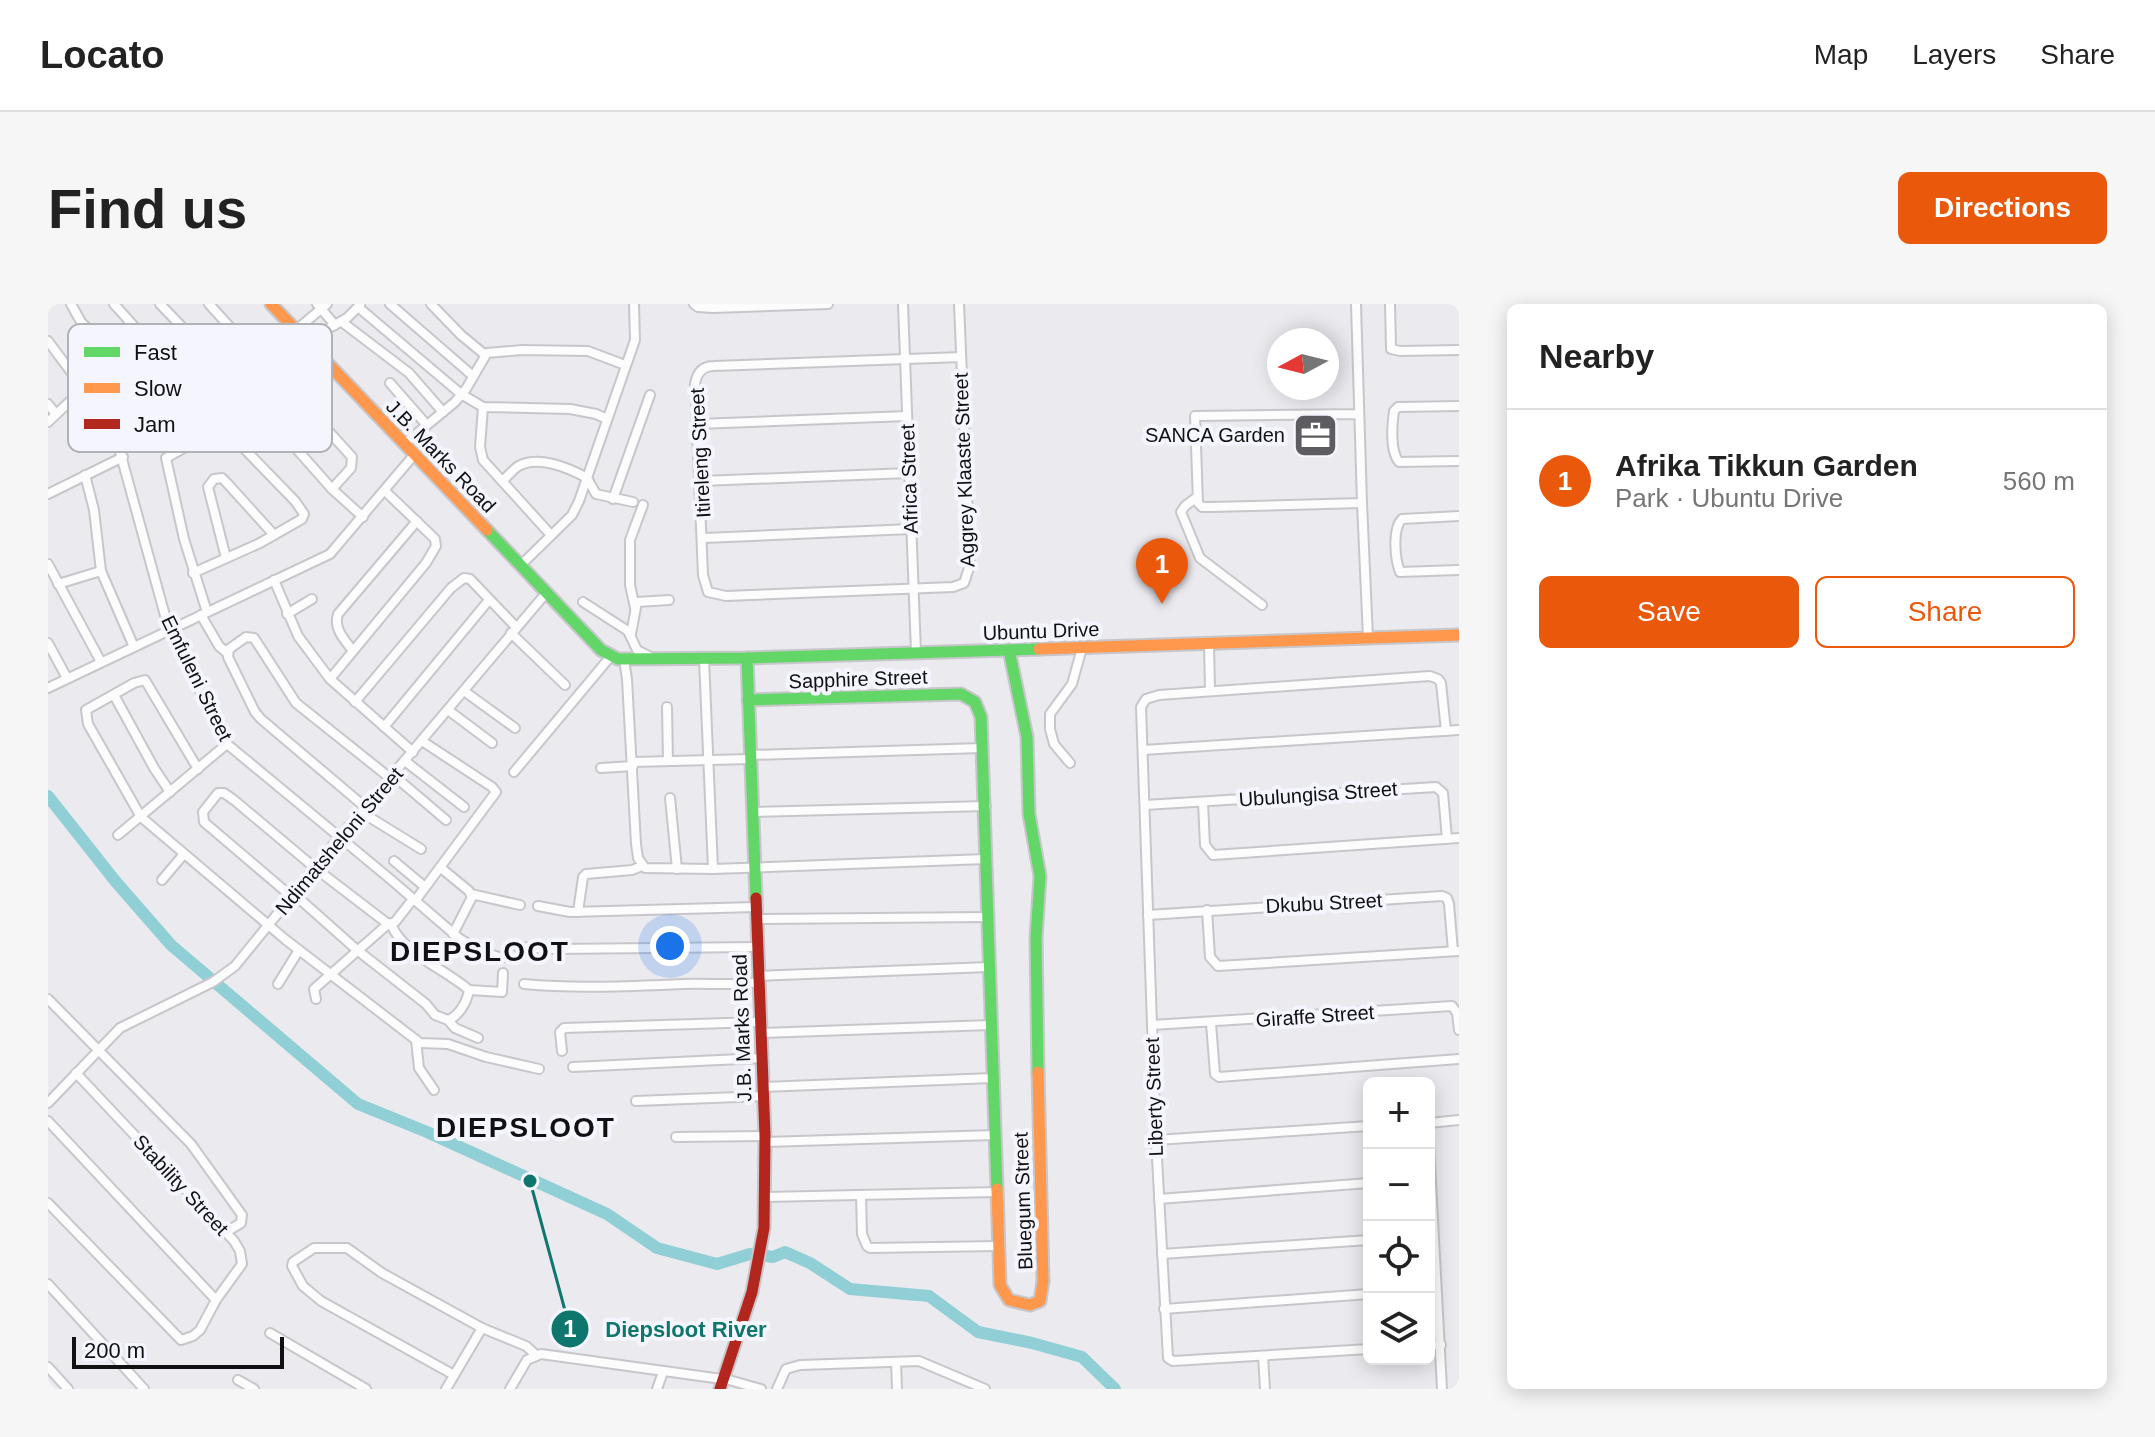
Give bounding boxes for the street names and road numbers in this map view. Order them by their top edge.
street label: Aggrey Klaaste Street [950,372,978,568]
street label: Itireleng Street [686,387,714,519]
street label: J.B. Marks Road [382,395,500,517]
street label: Africa Street [896,423,922,534]
street label: Emfuleni Street [157,612,237,745]
street label: Ubuntu Drive [982,618,1100,644]
street label: Sapphire Street [788,666,928,692]
street label: Ndimatsheloni Street [271,762,407,919]
street label: Ubulungisa Street [1238,777,1399,811]
street label: Dkubu Street [1265,889,1383,917]
street label: J.B. Marks Road [728,954,756,1102]
street label: Giraffe Street [1255,1001,1375,1031]
street label: Liberty Street [1141,1037,1167,1157]
street label: Stability Street [129,1130,233,1240]
street label: Bluegum Street [1010,1131,1036,1270]

